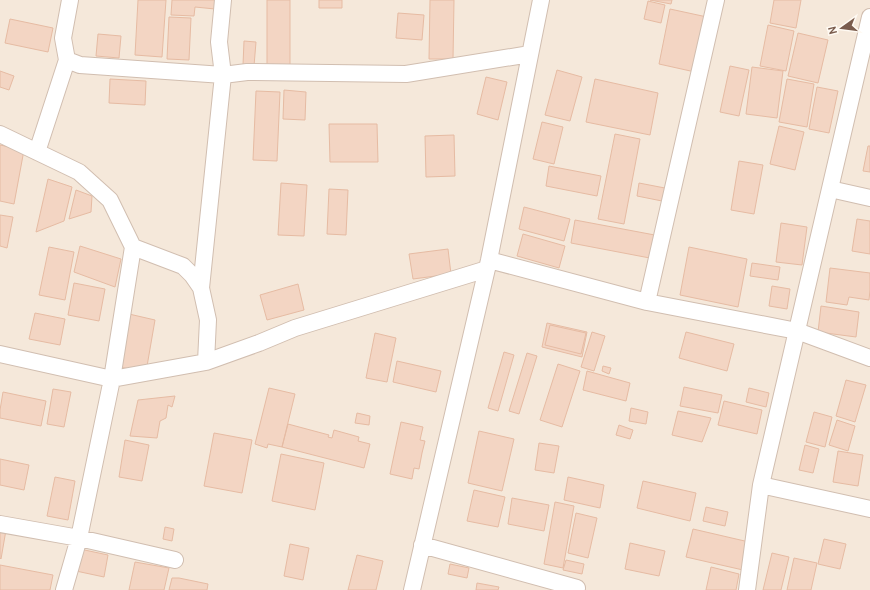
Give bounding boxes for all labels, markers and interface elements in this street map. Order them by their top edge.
north arrow [822,8,862,48]
text: N [826,25,841,36]

